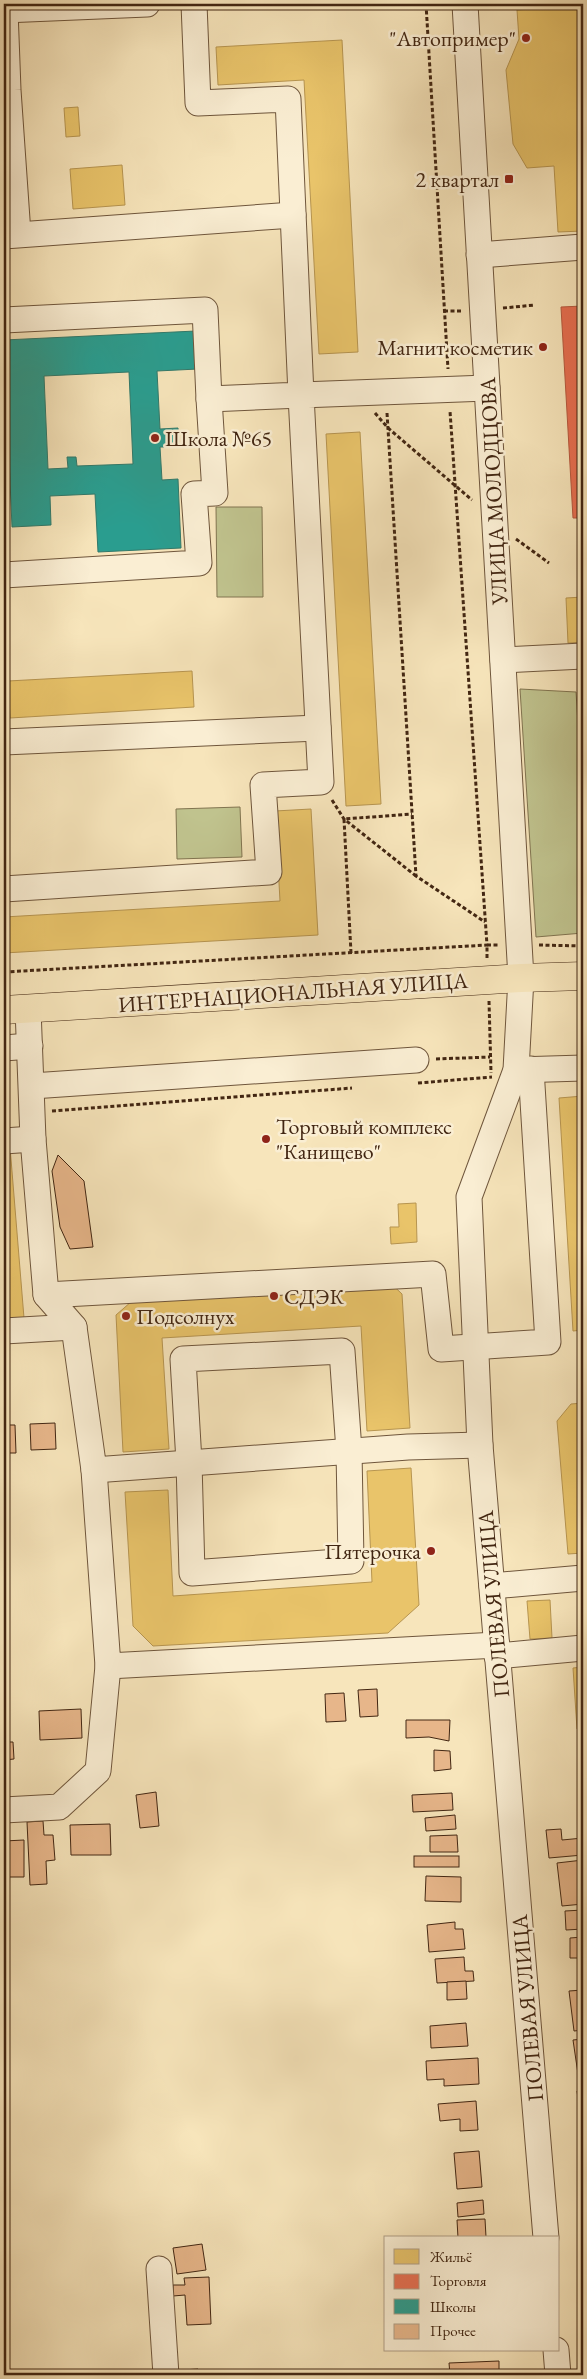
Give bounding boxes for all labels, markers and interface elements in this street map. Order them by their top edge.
place label: "Автопример" [389,24,516,53]
marker: "Автопример" [520,32,532,44]
place label: 2 квартал [416,165,499,194]
marker: 2 квартал [503,173,515,185]
place label: Магнит косметик [377,333,533,362]
marker: Магнит косметик [537,341,549,353]
street label: УЛИЦА МОЛОДЦОВА [473,376,514,607]
place label: Школа №65 [165,424,272,453]
marker: Школа №65 [149,432,161,444]
street label: ИНТЕРНАЦИОНАЛЬНАЯ УЛИЦА [117,966,470,1019]
place label: Торговый комплекс "Канищево" [276,1112,452,1166]
marker: Торговый комплекс "Канищево" [260,1133,272,1145]
place label: СДЭК [284,1282,344,1311]
marker: СДЭК [268,1290,280,1302]
place label: Подсолнух [136,1302,235,1331]
marker: Подсолнух [120,1310,132,1322]
street label: ПОЛЕВАЯ УЛИЦА [471,1508,516,1699]
place label: Пятерочка [324,1537,421,1566]
marker: Пятерочка [425,1545,437,1557]
street label: ПОЛЕВАЯ УЛИЦА [505,1912,550,2103]
legend [384,2236,560,2352]
text: Жильё [429,2247,472,2266]
text: Торговля [430,2271,487,2290]
text: Школы [430,2297,476,2316]
text: Прочее [430,2321,476,2340]

